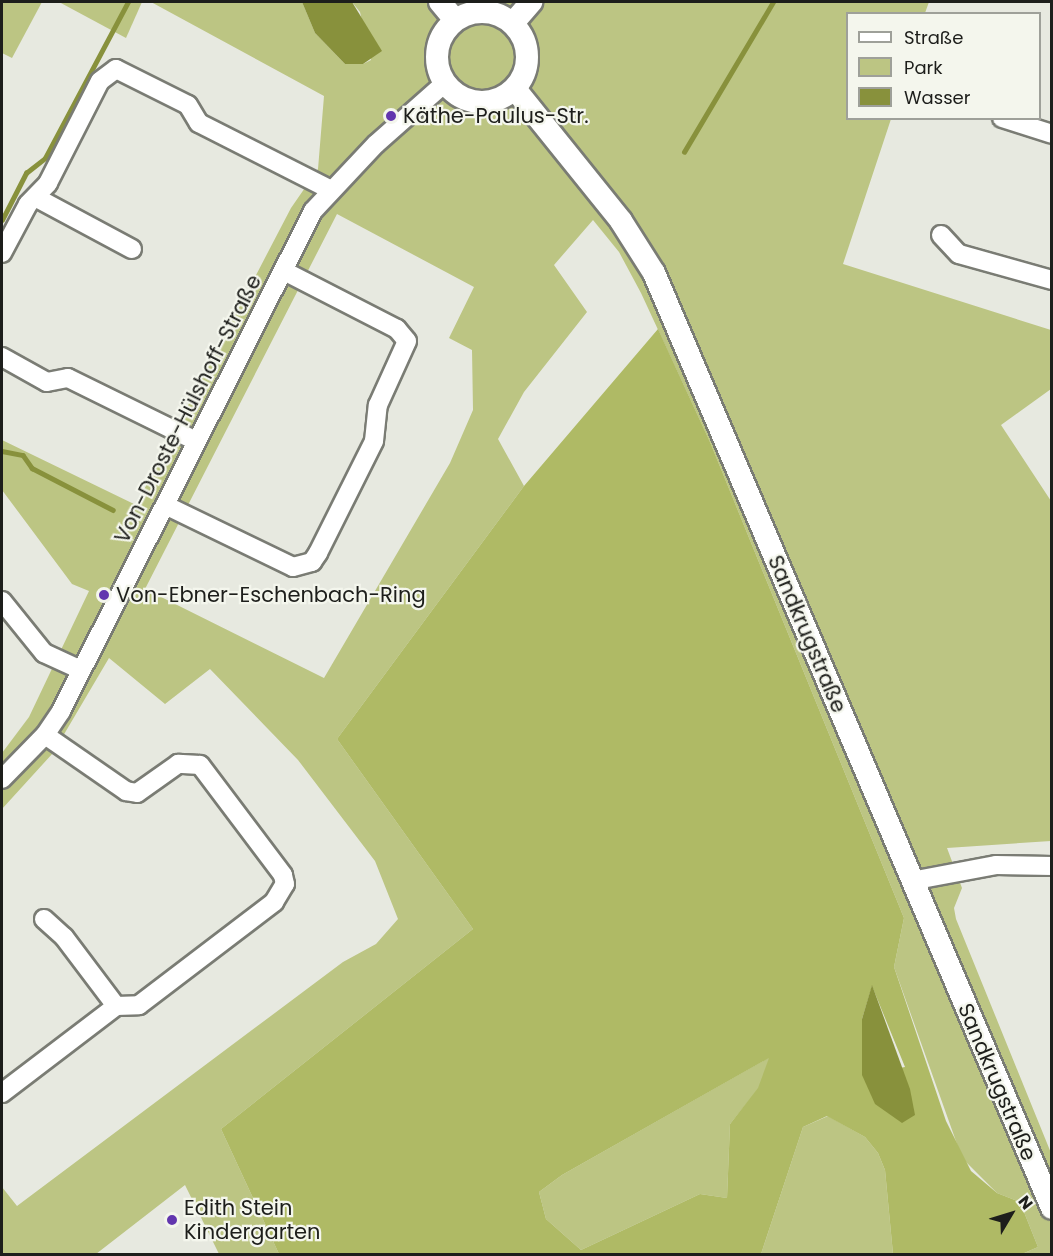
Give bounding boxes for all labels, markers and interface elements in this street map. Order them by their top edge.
legend [846,12,1041,120]
text: Straße [904,25,963,50]
text: Park [904,55,943,80]
text: Wasser [904,85,970,110]
place label: Käthe-Paulus-Str. [403,103,589,129]
marker: Käthe-Paulus-Str. [384,109,398,123]
street label: Von-Droste-Hülshoff-Straße [109,271,267,547]
street label: Sandkrugstraße [763,552,851,716]
place label: Von-Ebner-Eschenbach-Ring [116,582,426,608]
marker: Von-Ebner-Eschenbach-Ring [97,588,111,602]
street label: Sandkrugstraße [953,1000,1041,1164]
north arrow [981,1184,1041,1244]
text: N [1013,1191,1038,1214]
place label: Edith Stein Kindergarten [184,1195,321,1245]
marker: Edith Stein Kindergarten [165,1213,179,1227]

